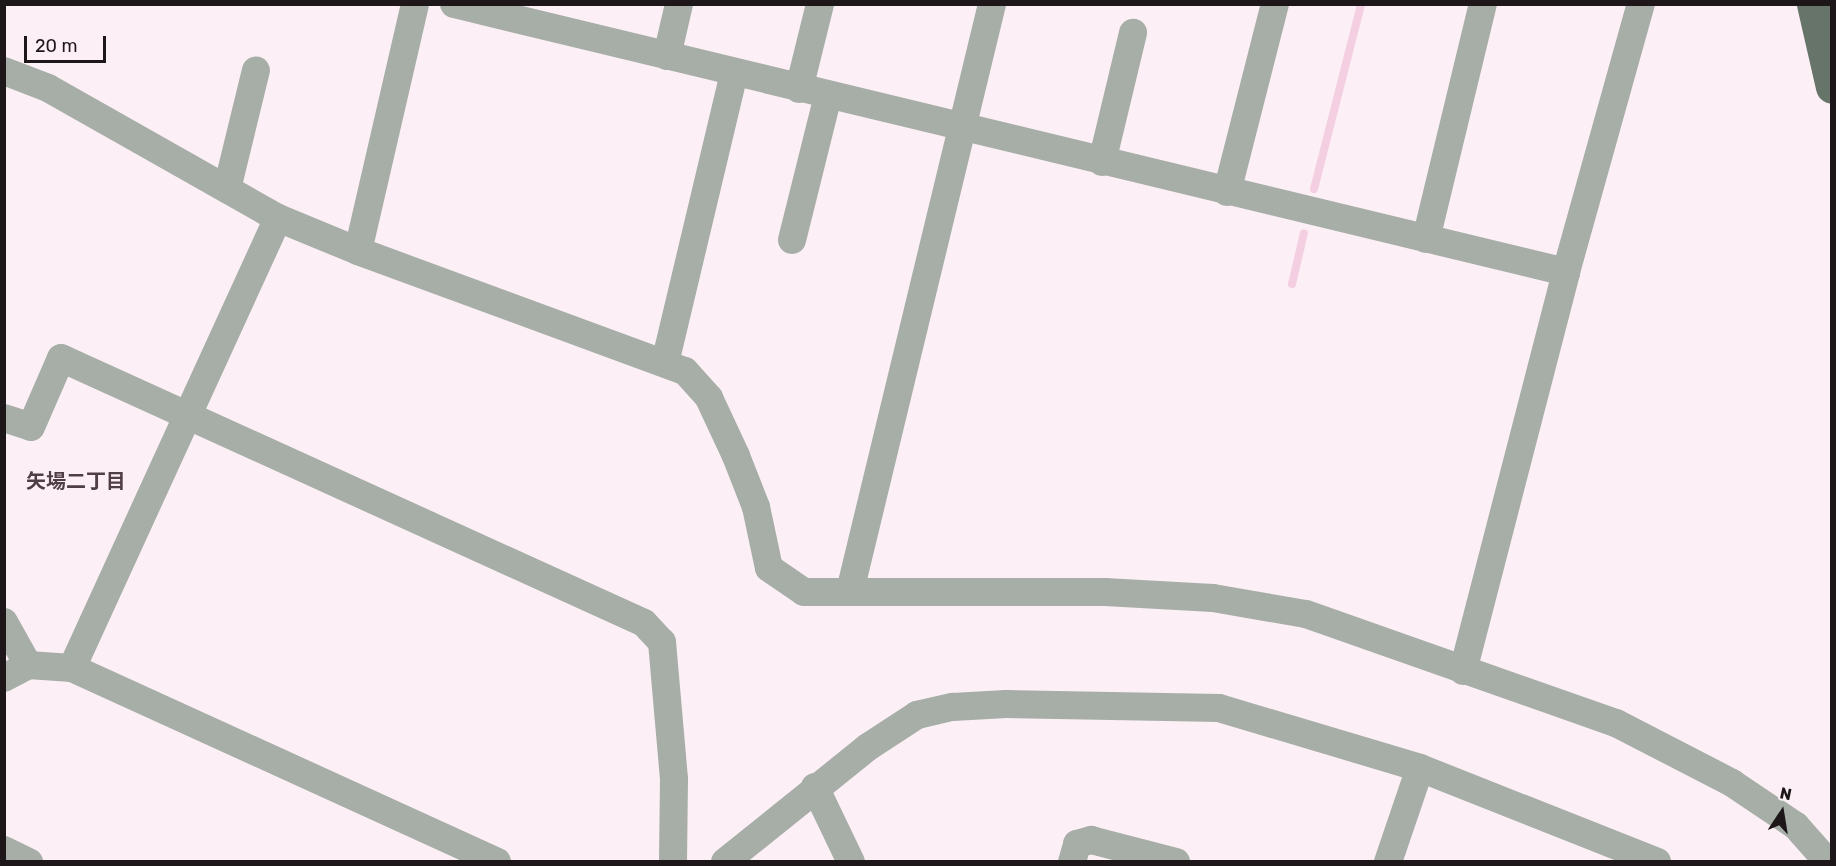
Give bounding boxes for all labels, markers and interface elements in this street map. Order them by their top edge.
scale bar [27,24,110,62]
text: 20 m [35,35,77,57]
district label: 矢場二丁目 [26,469,126,493]
north arrow [1752,782,1812,842]
text: N [1778,783,1793,804]

